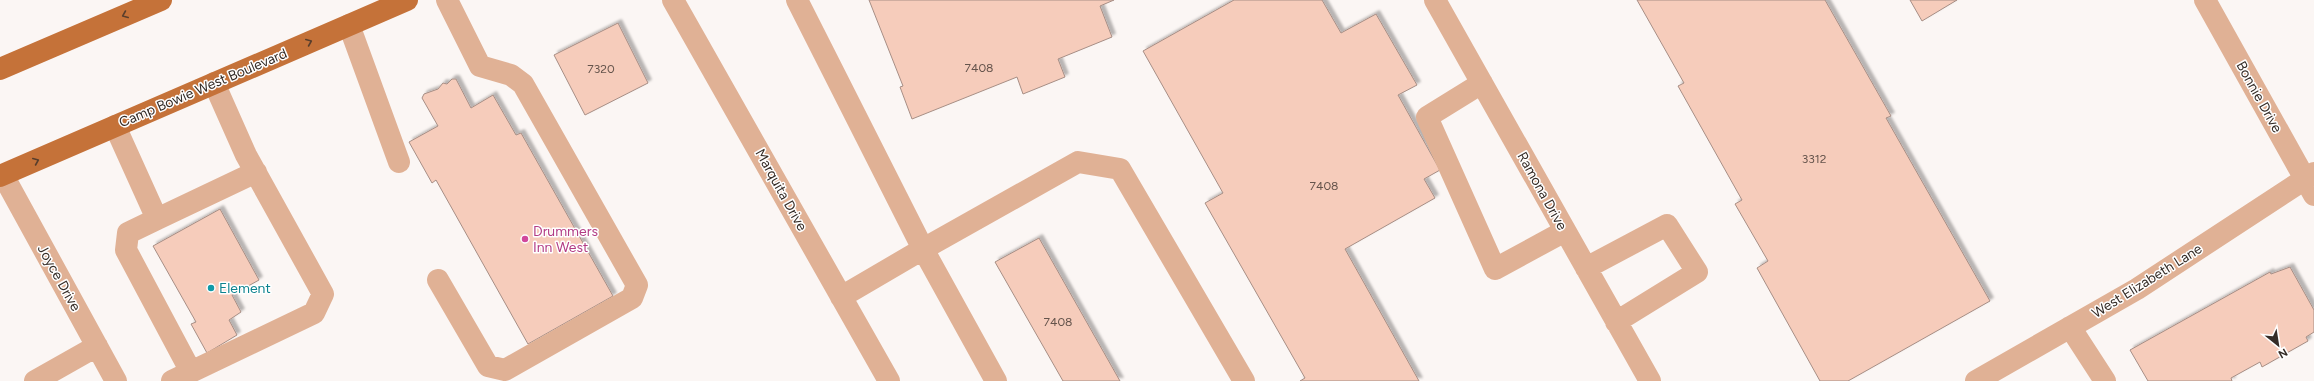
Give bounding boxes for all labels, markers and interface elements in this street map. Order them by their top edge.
one-way arrow [122,11,129,19]
one-way arrow [305,39,313,47]
street label: Camp Bowie West Boulevard [117,45,289,131]
street label: Bonnie Drive [2232,58,2286,136]
house number: 7408 [965,61,993,75]
house number: 7320 [587,62,615,76]
street label: Marquita Drive [751,146,811,234]
street label: Ramona Drive [1514,149,1571,233]
house number: 3312 [1802,152,1826,166]
one-way arrow [32,157,39,165]
house number: 7408 [1310,179,1338,193]
place label: Drummers Inn West [533,223,598,256]
marker: Drummers Inn West [520,234,530,244]
street label: West Elizabeth Lane [2089,240,2206,322]
street label: Joyce Drive [34,242,84,315]
place label: Element [219,280,271,297]
marker: Element [206,283,216,293]
house number: 7408 [1044,315,1072,329]
north arrow [2258,325,2298,365]
text: N [2276,345,2290,361]

